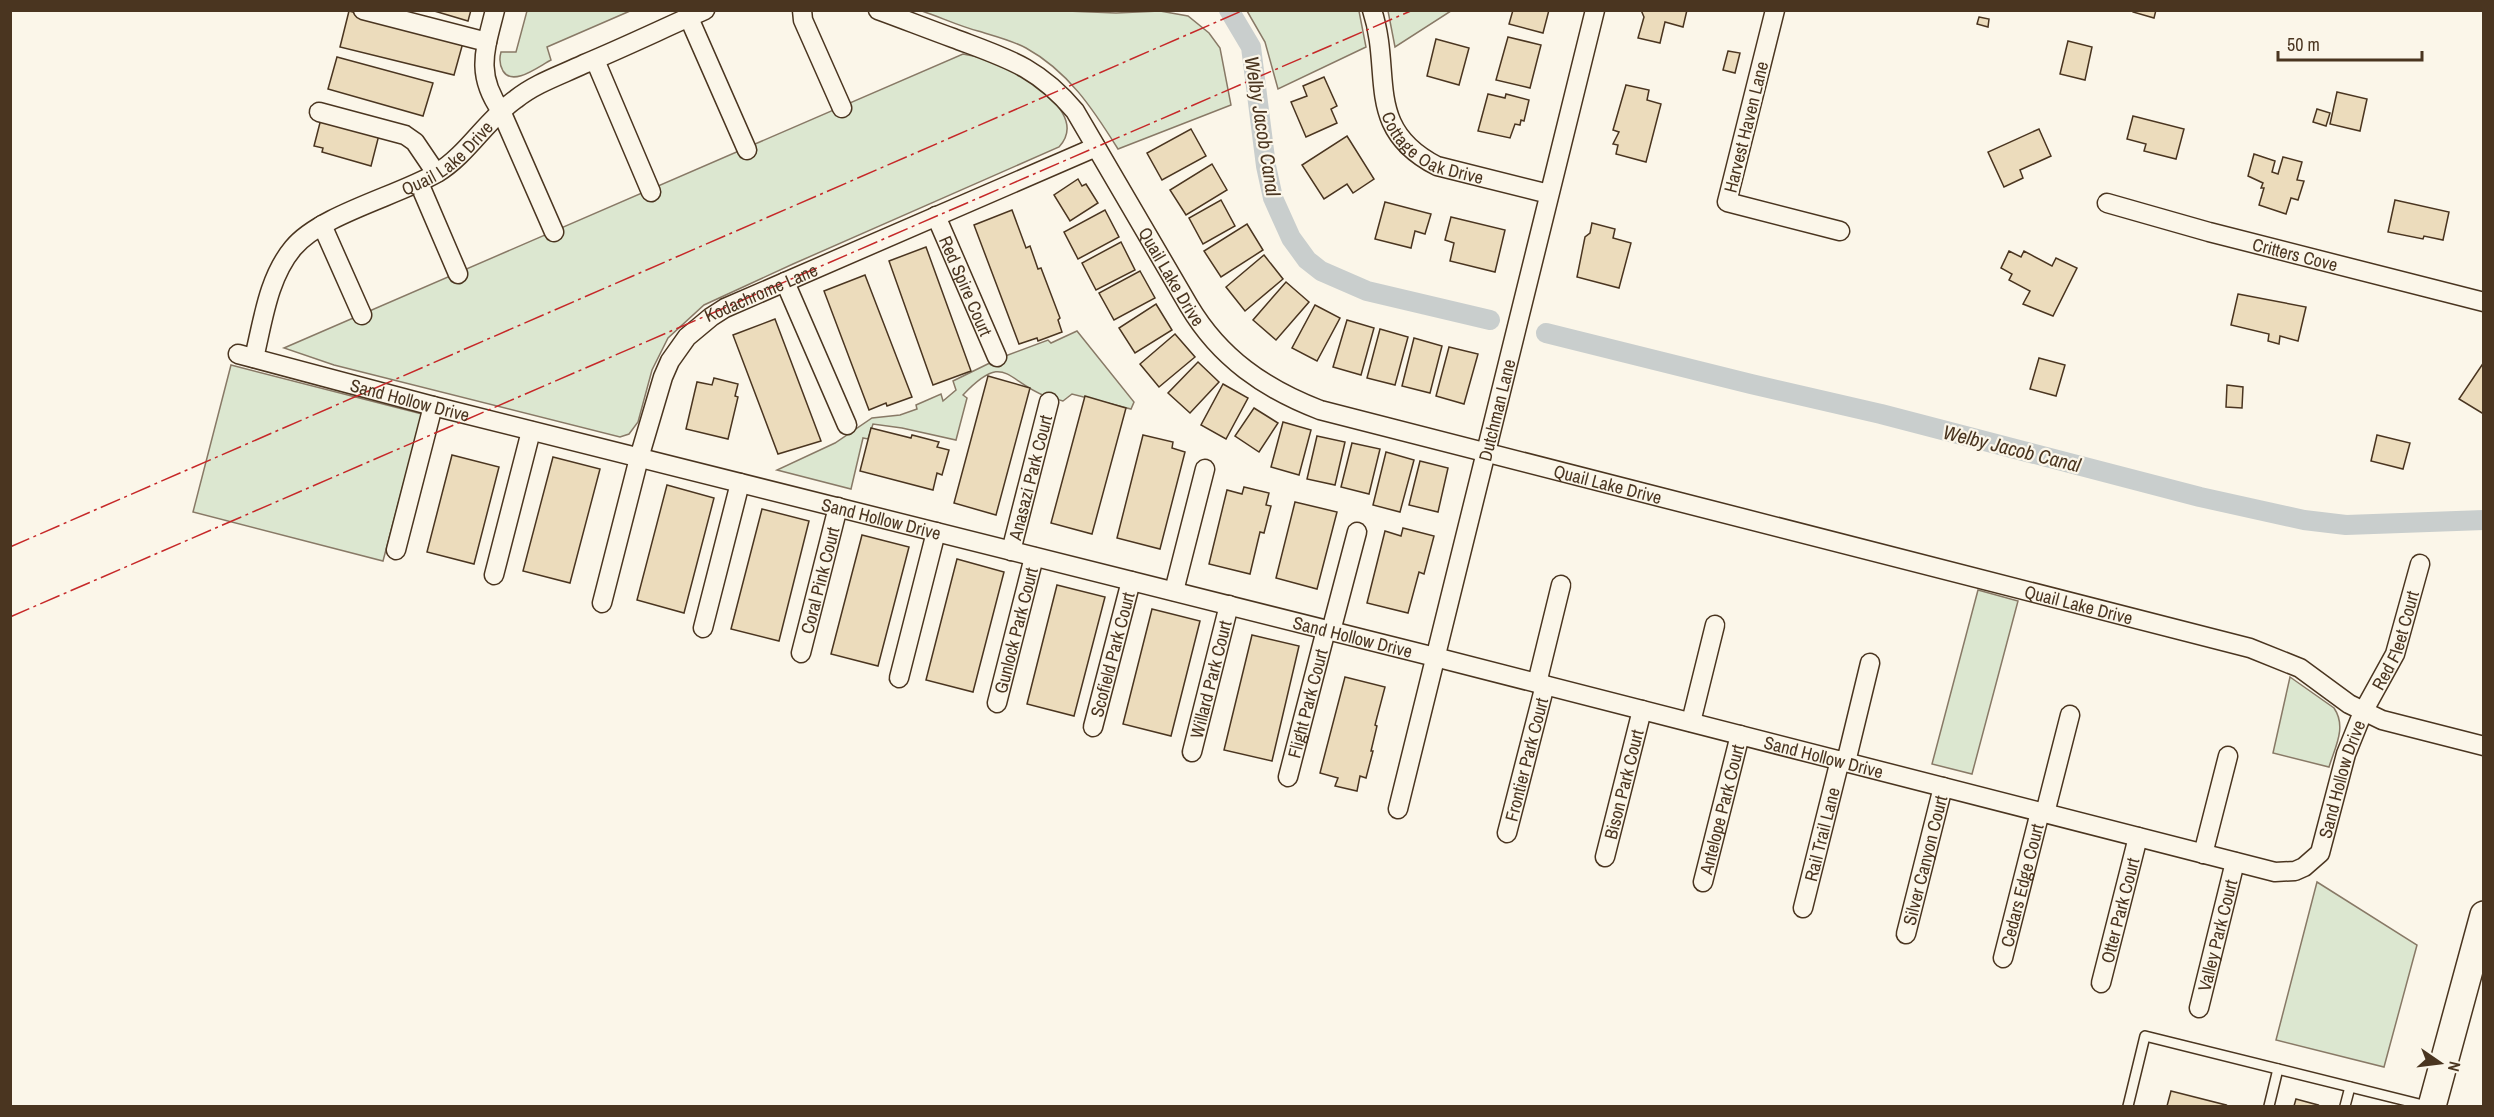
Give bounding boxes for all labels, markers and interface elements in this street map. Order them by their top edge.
scale bar [2278,24,2422,62]
text: 50 m [2287,32,2320,57]
water label: Welby Jacob Canal [1239,54,1287,198]
street label: Harvest Haven Lane [1718,59,1774,195]
street label: Cottage Oak Drive [1376,108,1486,190]
street label: Quail Lake Drive [397,115,498,201]
street label: Quail Lake Drive [1133,222,1211,331]
street label: Critters Cove [2250,231,2340,277]
street label: Red Spire Court [934,232,999,340]
street label: Kodachrome Lane [700,257,821,328]
street label: Dutchman Lane [1472,356,1521,464]
street label: Sand Hollow Drive [348,372,472,427]
street label: Anasazi Park Court [1002,412,1058,543]
water label: Welby Jacob Canal [1940,418,2084,478]
street label: Quail Lake Drive [1551,458,1665,510]
street label: Sand Hollow Drive [819,491,944,545]
street label: Coral Pink Court [794,524,845,636]
street label: Gunlock Park Court [987,565,1043,696]
street label: Quail Lake Drive [2022,578,2135,630]
street label: Red Fleet Court [2365,588,2425,694]
street label: Scofield Park Court [1084,589,1140,720]
street label: Sand Hollow Drive [1290,609,1415,663]
street label: Willard Park Court [1183,618,1237,741]
street label: Flight Park Court [1281,646,1333,761]
street label: Frontier Park Court [1498,695,1554,824]
street label: Sand Hollow Drive [2312,716,2371,841]
street label: Bison Park Court [1597,727,1649,842]
street label: Sand Hollow Drive [1761,729,1886,784]
street label: Antelope Park Court [1693,742,1750,878]
street label: Rail Trail Lane [1798,785,1845,884]
street label: Silver Canyon Court [1896,793,1953,928]
street label: Cedars Edge Court [1994,821,2049,950]
street label: Otter Park Court [2094,855,2145,966]
street label: Valley Park Court [2191,877,2243,993]
north arrow [2410,1033,2470,1093]
text: N [2443,1059,2466,1074]

